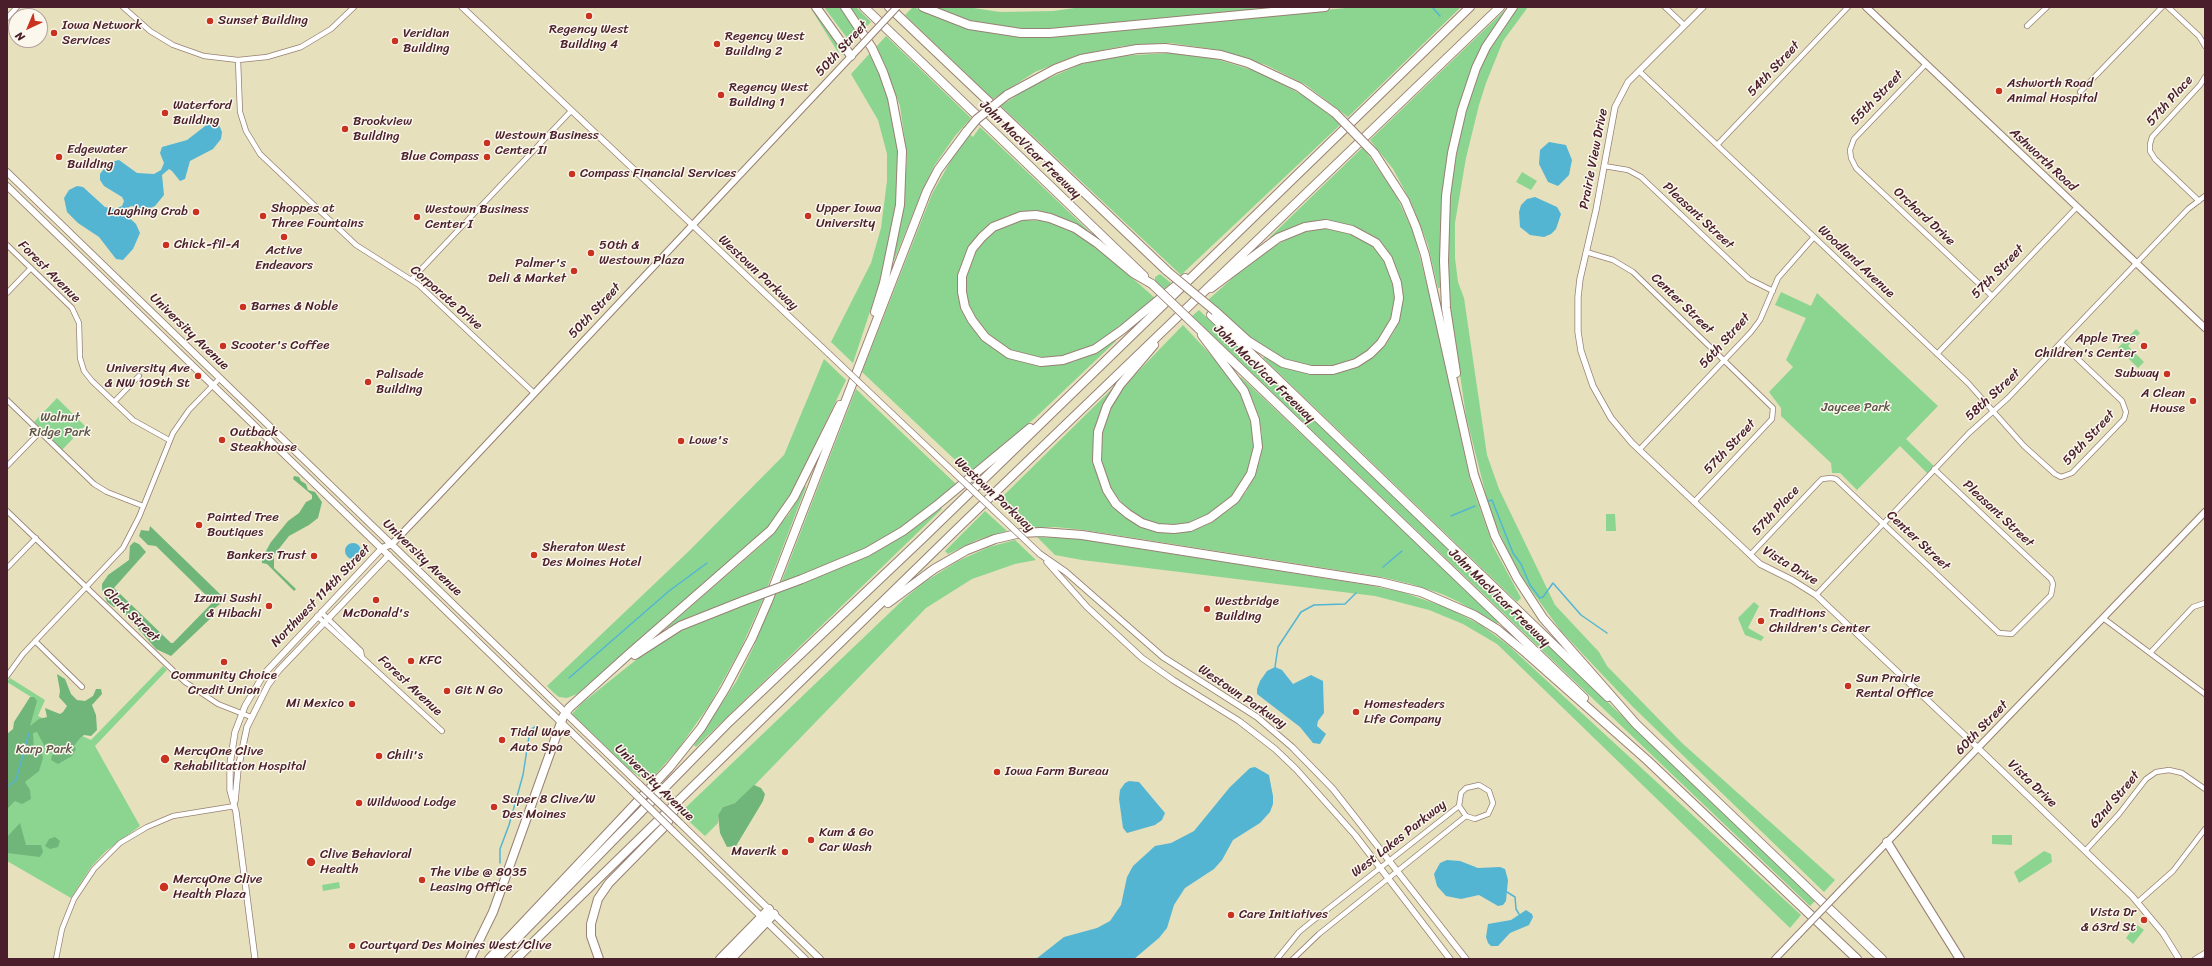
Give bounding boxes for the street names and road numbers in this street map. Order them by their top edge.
street label: 50th Street [812,18,872,80]
street label: 54th Street [1745,38,1803,100]
street label: 55th Street [1847,68,1907,128]
street label: 57th Place [2143,73,2197,129]
street label: John MacVicar Freeway [976,98,1084,202]
street label: Prairie View Drive [1577,107,1611,211]
street label: Ashworth Road [2006,125,2080,195]
street label: Pleasant Street [1659,179,1737,253]
street label: Orchard Drive [1890,185,1958,249]
street label: Woodland Avenue [1814,223,1898,301]
street label: Westown Parkway [715,232,801,314]
street label: Forest Avenue [15,238,83,306]
street label: 57th Street [1968,242,2028,302]
street label: Corporate Drive [407,262,485,334]
street label: Center Street [1648,270,1716,338]
street label: 50th Street [565,280,625,342]
street label: University Avenue [146,290,232,374]
street label: 56th Street [1696,310,1754,372]
street label: John MacVicar Freeway [1210,322,1318,426]
street label: 58th Street [1962,366,2024,424]
street label: 59th Street [2060,407,2118,469]
street label: 57th Street [1701,416,1759,478]
street label: Westown Parkway [951,454,1037,536]
street label: Pleasant Street [1959,477,2037,551]
street label: 57th Place [1749,483,1803,539]
street label: Center Street [1883,508,1953,574]
street label: University Avenue [379,516,465,600]
street label: Northwest 114th Street [268,541,374,651]
street label: Vista Drive [1759,543,1821,589]
street label: John MacVicar Freeway [1445,546,1553,650]
street label: Clark Street [100,584,162,646]
street label: Forest Avenue [375,652,445,720]
street label: Westown Parkway [1195,662,1289,732]
street label: 60th Street [1952,698,2012,758]
street label: University Avenue [611,741,697,825]
street label: Vista Drive [2004,757,2060,811]
street label: 62nd Street [2087,768,2143,832]
street label: West Lakes Parkway [1348,797,1450,881]

